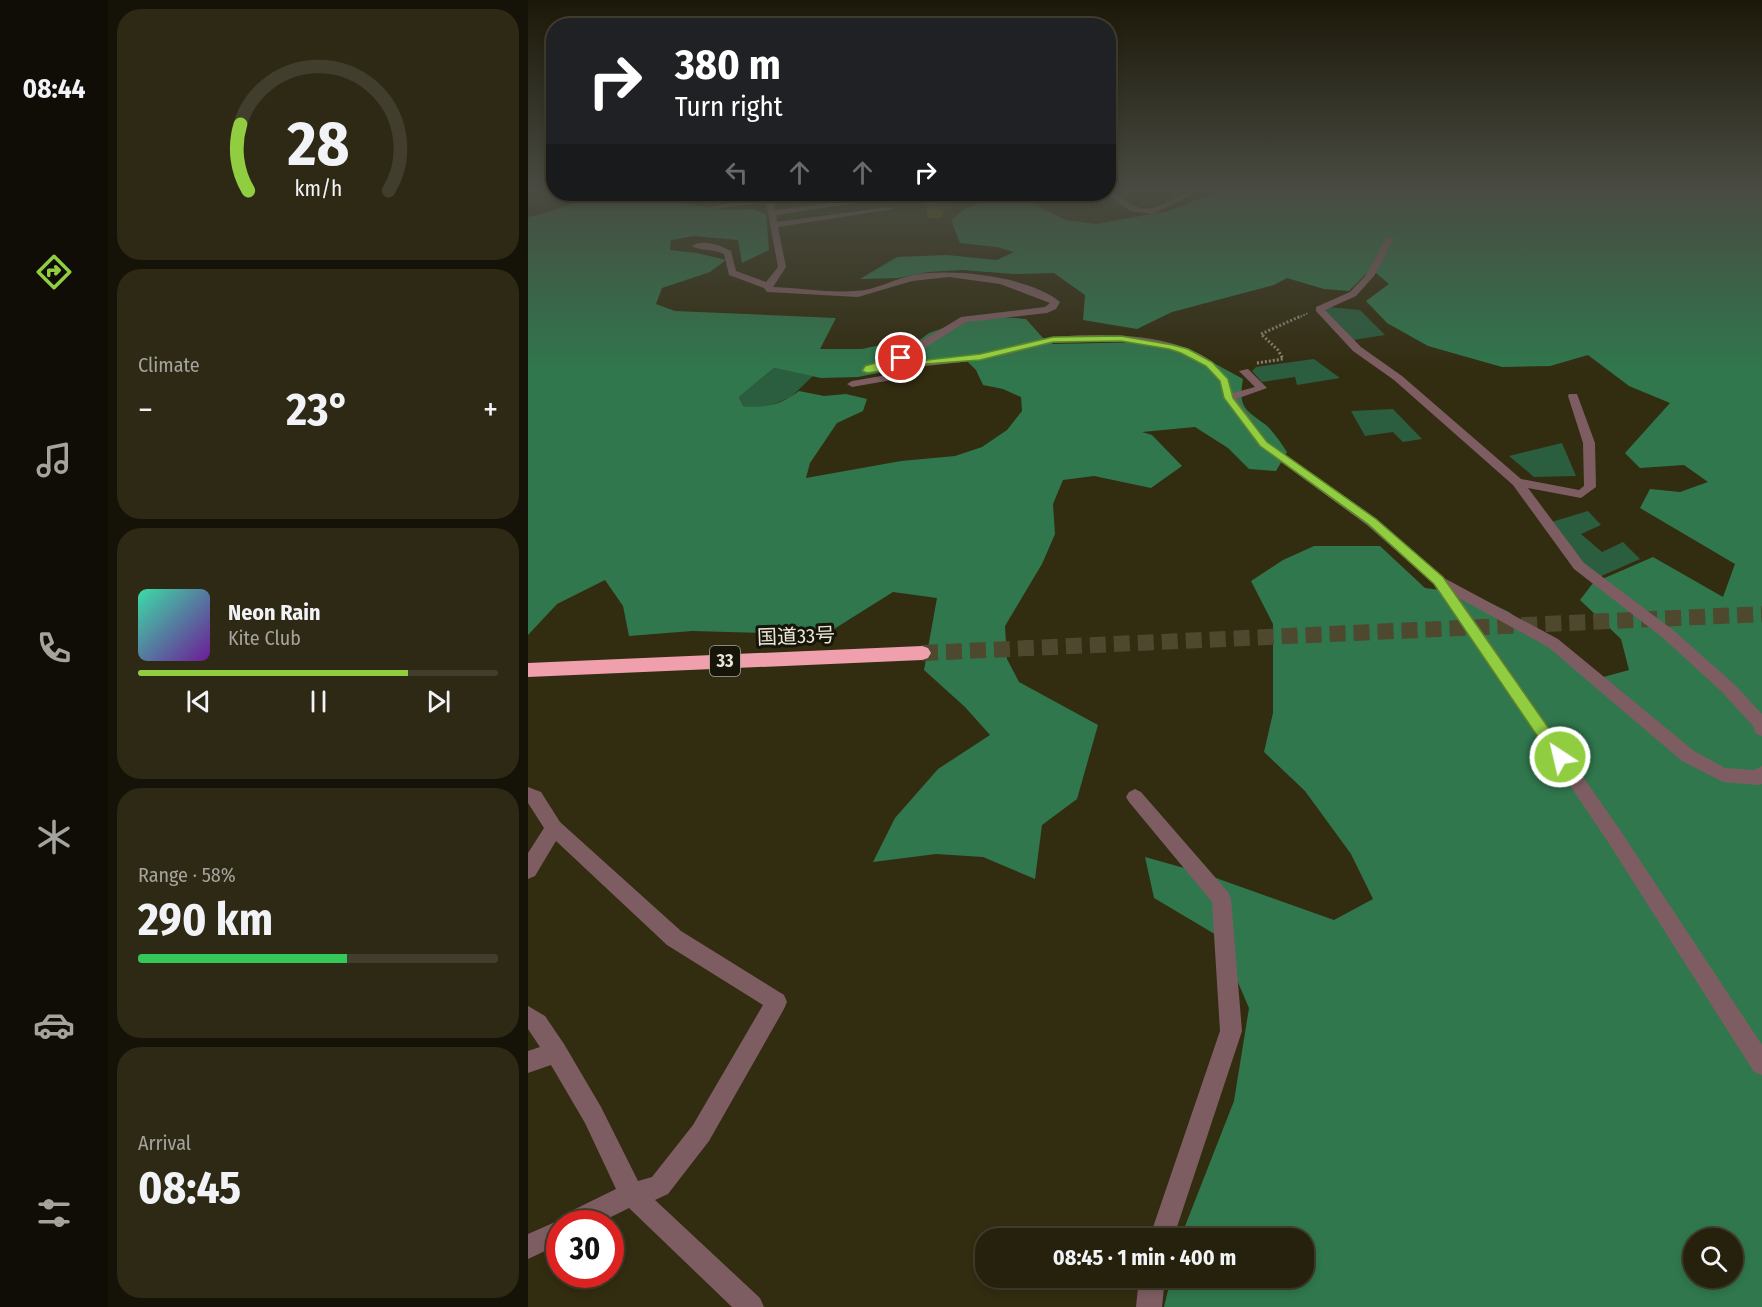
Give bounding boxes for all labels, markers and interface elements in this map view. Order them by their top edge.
text: 380 m [675,40,781,90]
icon: right [576,42,654,120]
text: 08:44 [23,73,85,105]
text: Turn right [675,91,783,123]
text: 28 [286,107,349,182]
icon: left [720,156,753,189]
icon: ahead [783,156,816,189]
icon: ahead [846,156,879,189]
icon: right [909,156,942,189]
text: km/h [294,177,342,203]
icon: directions [33,251,75,293]
pin [875,332,926,383]
icon: arrive [884,341,917,374]
text: Climate [138,353,200,377]
text: 23° [286,383,350,437]
text: − [138,390,153,430]
text: + [483,390,498,430]
icon: music [33,439,75,481]
text: Neon Rain [228,599,321,626]
street label: 国道33号 [757,623,835,649]
text: Kite Club [228,626,301,650]
icon: phone [33,627,75,669]
road number: 33 [710,646,740,676]
icon: previous [182,685,215,718]
icon: pause [302,685,335,718]
icon: next [422,685,455,718]
position arrow [1528,725,1592,789]
icon: climate [33,816,75,858]
text: Range · 58% [138,863,236,887]
text: 290 km [138,893,273,947]
icon: car [33,1004,75,1046]
text: Arrival [138,1131,191,1155]
text: 08:45 [138,1161,241,1215]
icon: filters [33,1192,75,1234]
speed limit sign: 30 [546,1210,624,1288]
map controls [1683,1228,1743,1288]
button: search [1683,1228,1743,1288]
text: 08:45 · 1 min · 400 m [1053,1244,1236,1271]

